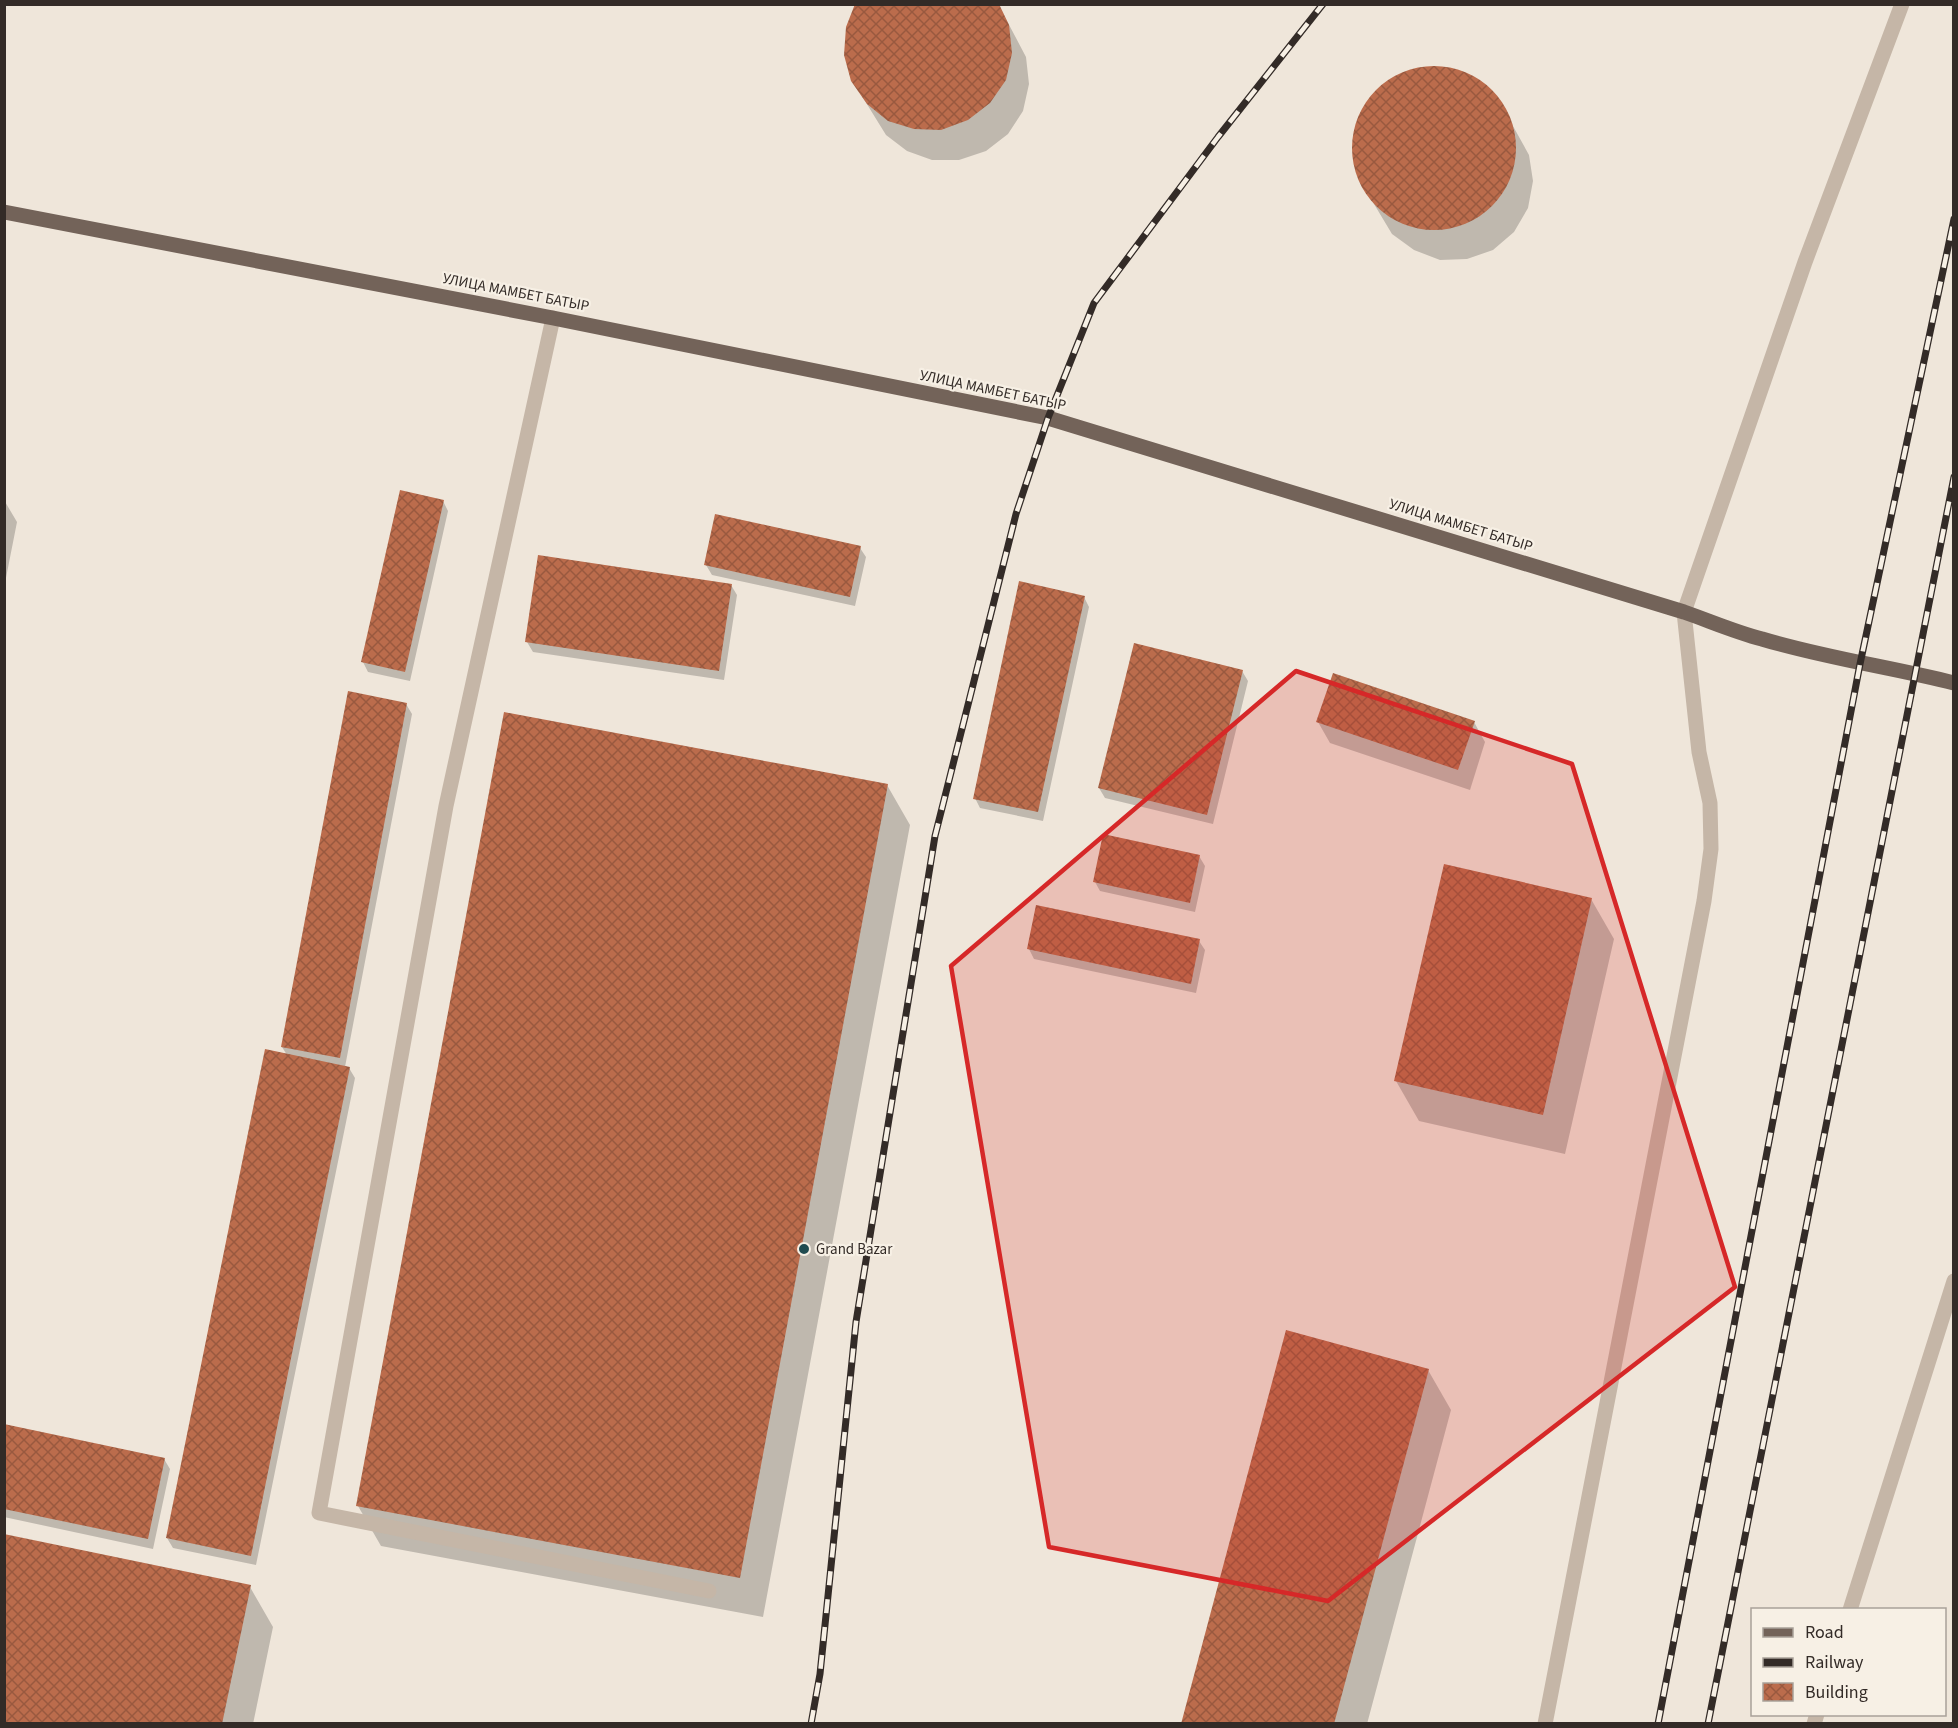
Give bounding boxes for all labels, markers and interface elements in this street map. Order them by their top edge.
street label: УЛИЦА МАМБЕТ БАТЫР [441,268,591,317]
street label: УЛИЦА МАМБЕТ БАТЫР [918,365,1068,416]
street label: УЛИЦА МАМБЕТ БАТЫР [1387,494,1535,557]
place label: Grand Bazar [816,1239,893,1260]
marker: Grand Bazar [797,1242,811,1256]
legend [1751,1608,1946,1716]
text: Road [1805,1620,1844,1645]
text: Railway [1805,1650,1864,1675]
text: Building [1805,1680,1868,1705]

